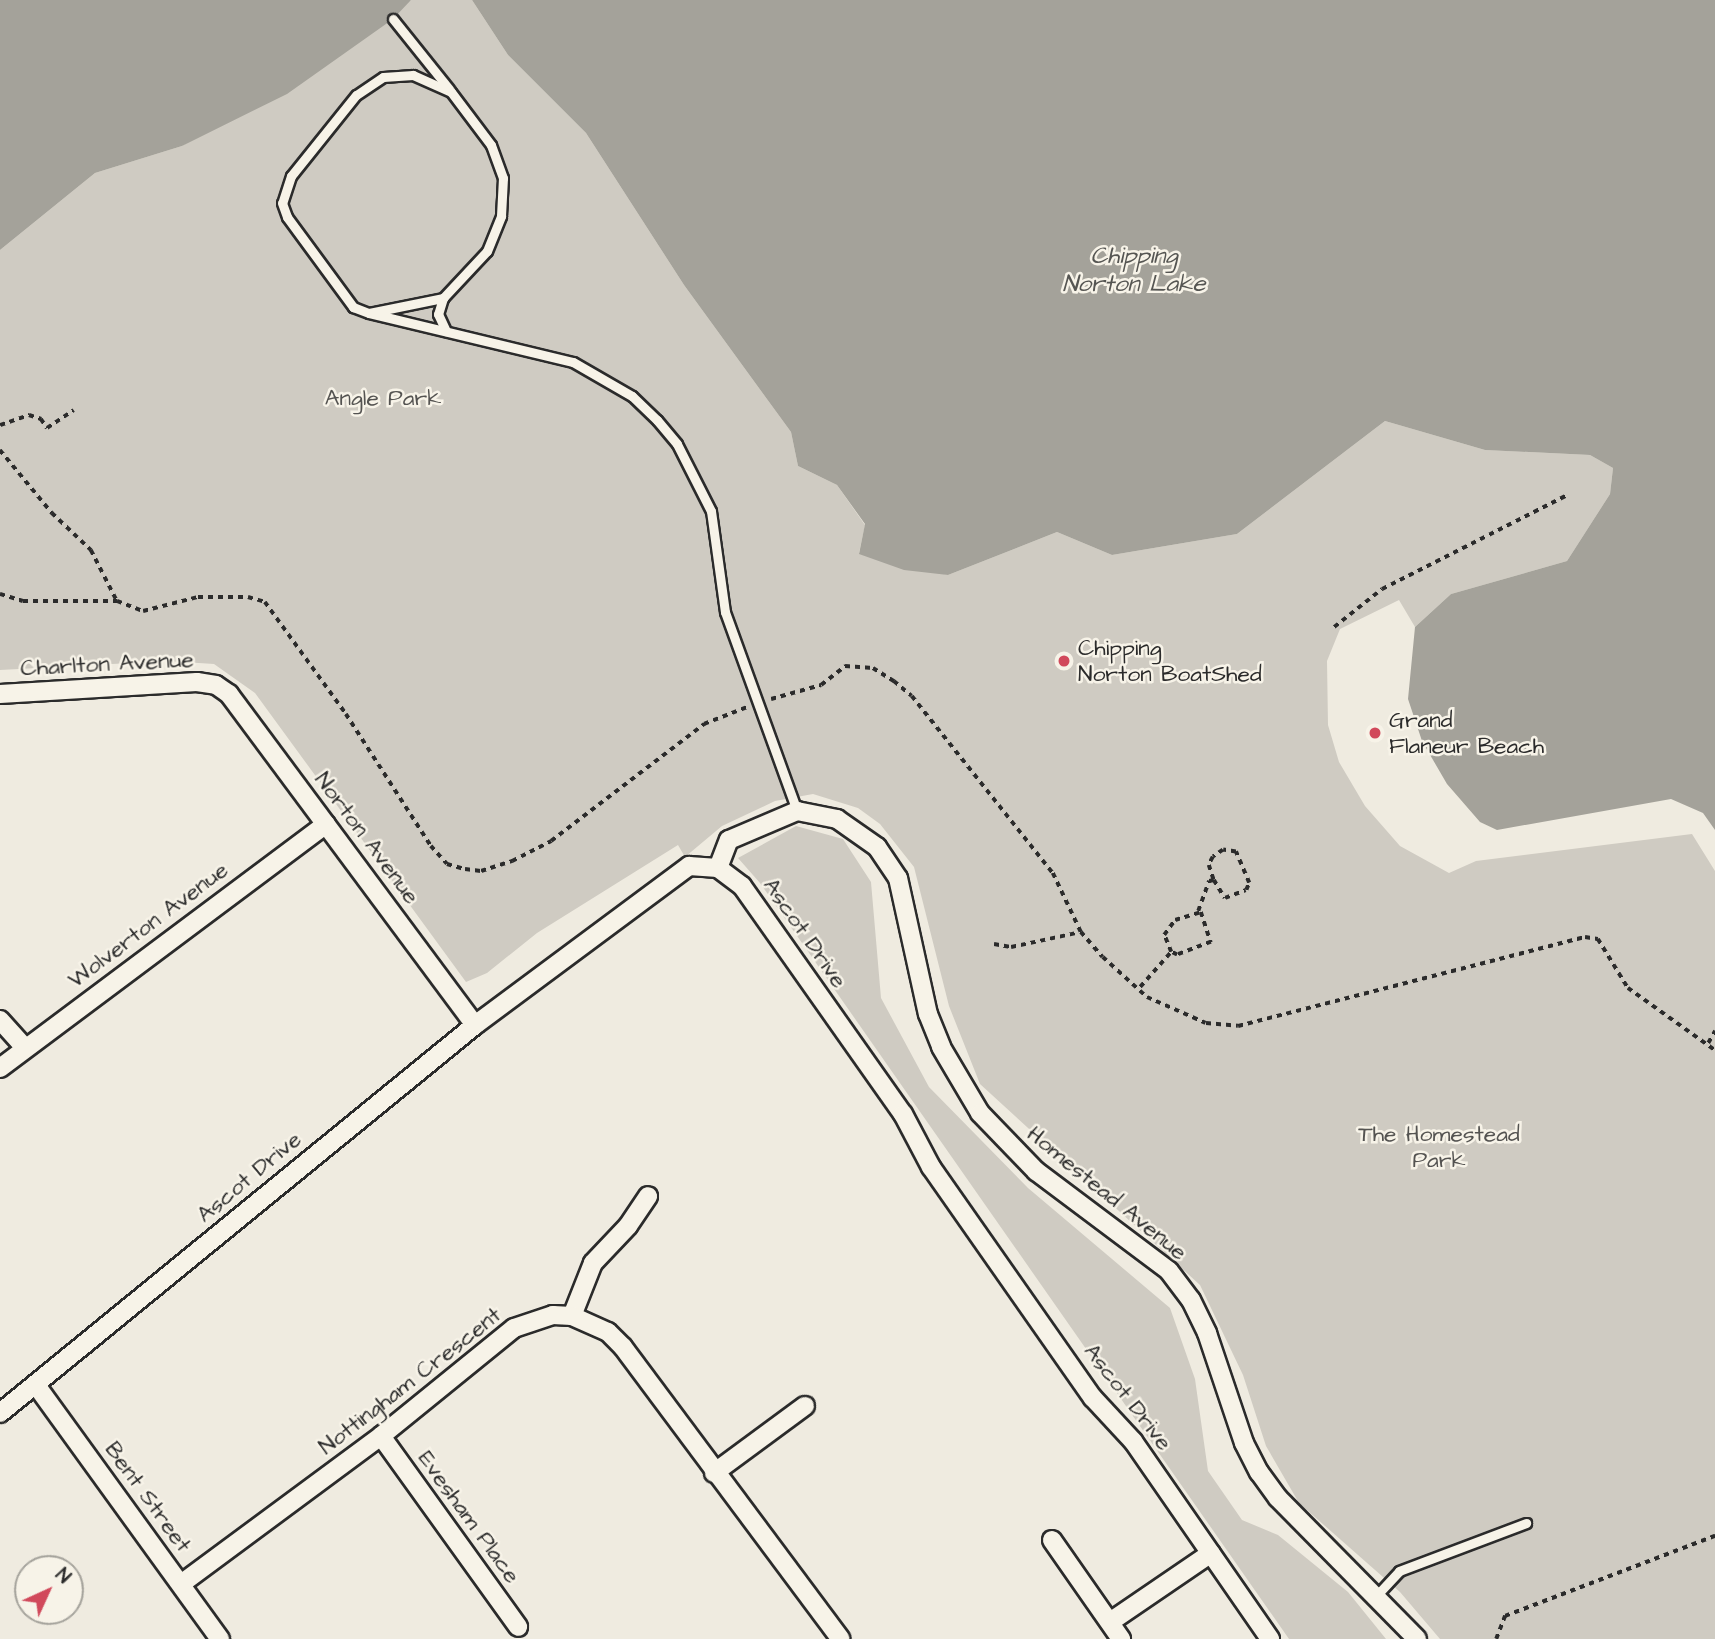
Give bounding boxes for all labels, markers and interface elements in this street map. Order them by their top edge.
water label: Chipping Norton Lake [1062,243,1206,299]
park label: Angle Park [325,384,441,412]
place label: Chipping Norton BoatShed [1078,634,1262,688]
street label: Charlton Avenue [20,646,194,682]
marker: Chipping Norton BoatShed [1056,653,1072,669]
place label: Grand Flaneur Beach [1389,706,1544,760]
marker: Grand Flaneur Beach [1367,725,1383,741]
street label: Norton Avenue [309,767,425,909]
street label: Wolverton Avenue [63,856,233,994]
street label: Ascot Drive [757,873,853,993]
street label: Homestead Avenue [1021,1120,1193,1266]
park label: The Homestead Park [1358,1120,1520,1174]
street label: Ascot Drive [191,1125,307,1229]
street label: Nottingham Crescent [313,1301,507,1461]
street label: Ascot Drive [1078,1338,1178,1456]
street label: Bent Street [99,1436,197,1558]
street label: Evesham Place [412,1445,526,1589]
north arrow [14,1555,84,1625]
text: N [49,1562,77,1590]

